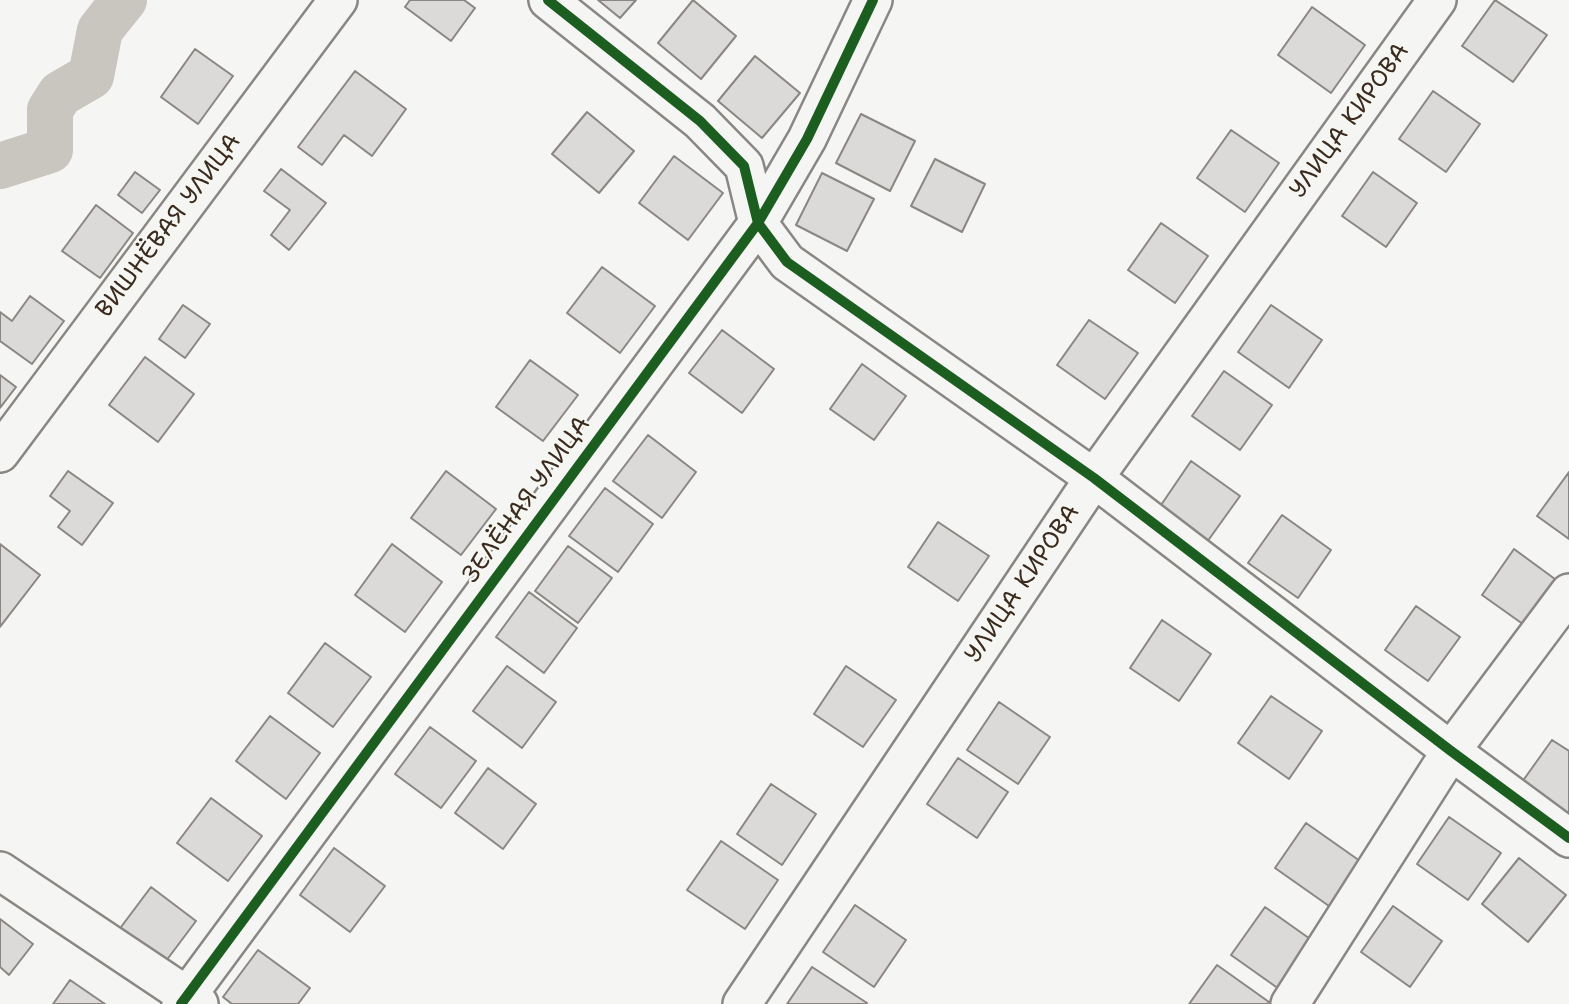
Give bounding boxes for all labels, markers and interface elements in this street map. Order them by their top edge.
street label: УЛИЦА КИРОВА [1284,38,1416,204]
street label: ВИШНЁВАЯ УЛИЦА [91,128,247,324]
street label: ЗЕЛЁНАЯ УЛИЦА [457,411,597,589]
street label: УЛИЦА КИРОВА [960,500,1086,668]

